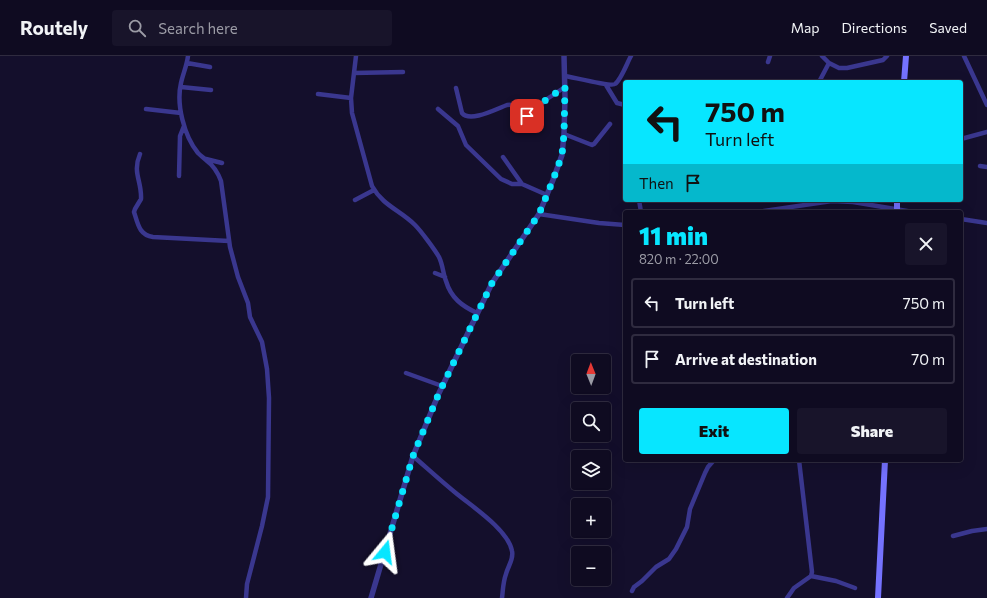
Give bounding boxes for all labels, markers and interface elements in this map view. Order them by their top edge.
search box [112,10,392,46]
text: Routely [20,16,88,39]
icon: search [126,17,148,39]
text: Search here [158,19,238,37]
text: Map [791,19,820,36]
text: Directions [842,19,907,36]
text: Saved [929,19,967,36]
text: 750 m [705,94,785,128]
icon: left [639,96,691,148]
pin [510,99,544,133]
icon: arrive [516,105,538,127]
text: Turn left [705,128,774,150]
icon: arrive [682,172,704,194]
text: Then [639,174,674,192]
text: 11 min [639,221,708,250]
button: close [905,223,947,265]
text: 820 m · 22:00 [639,251,719,267]
icon: left [641,292,663,314]
text: Turn left [675,294,734,312]
text: 750 m [903,294,945,312]
icon: arrive [641,348,663,370]
text: Arrive at destination [675,350,817,368]
text: 70 m [911,350,945,368]
north arrow [571,354,611,394]
map controls [571,354,611,586]
button: search [571,402,611,442]
button: Exit [639,408,789,454]
button: Share [797,408,947,454]
button: layers [571,450,611,490]
button: + [571,498,611,538]
position arrow [364,531,406,573]
button: − [571,546,611,586]

